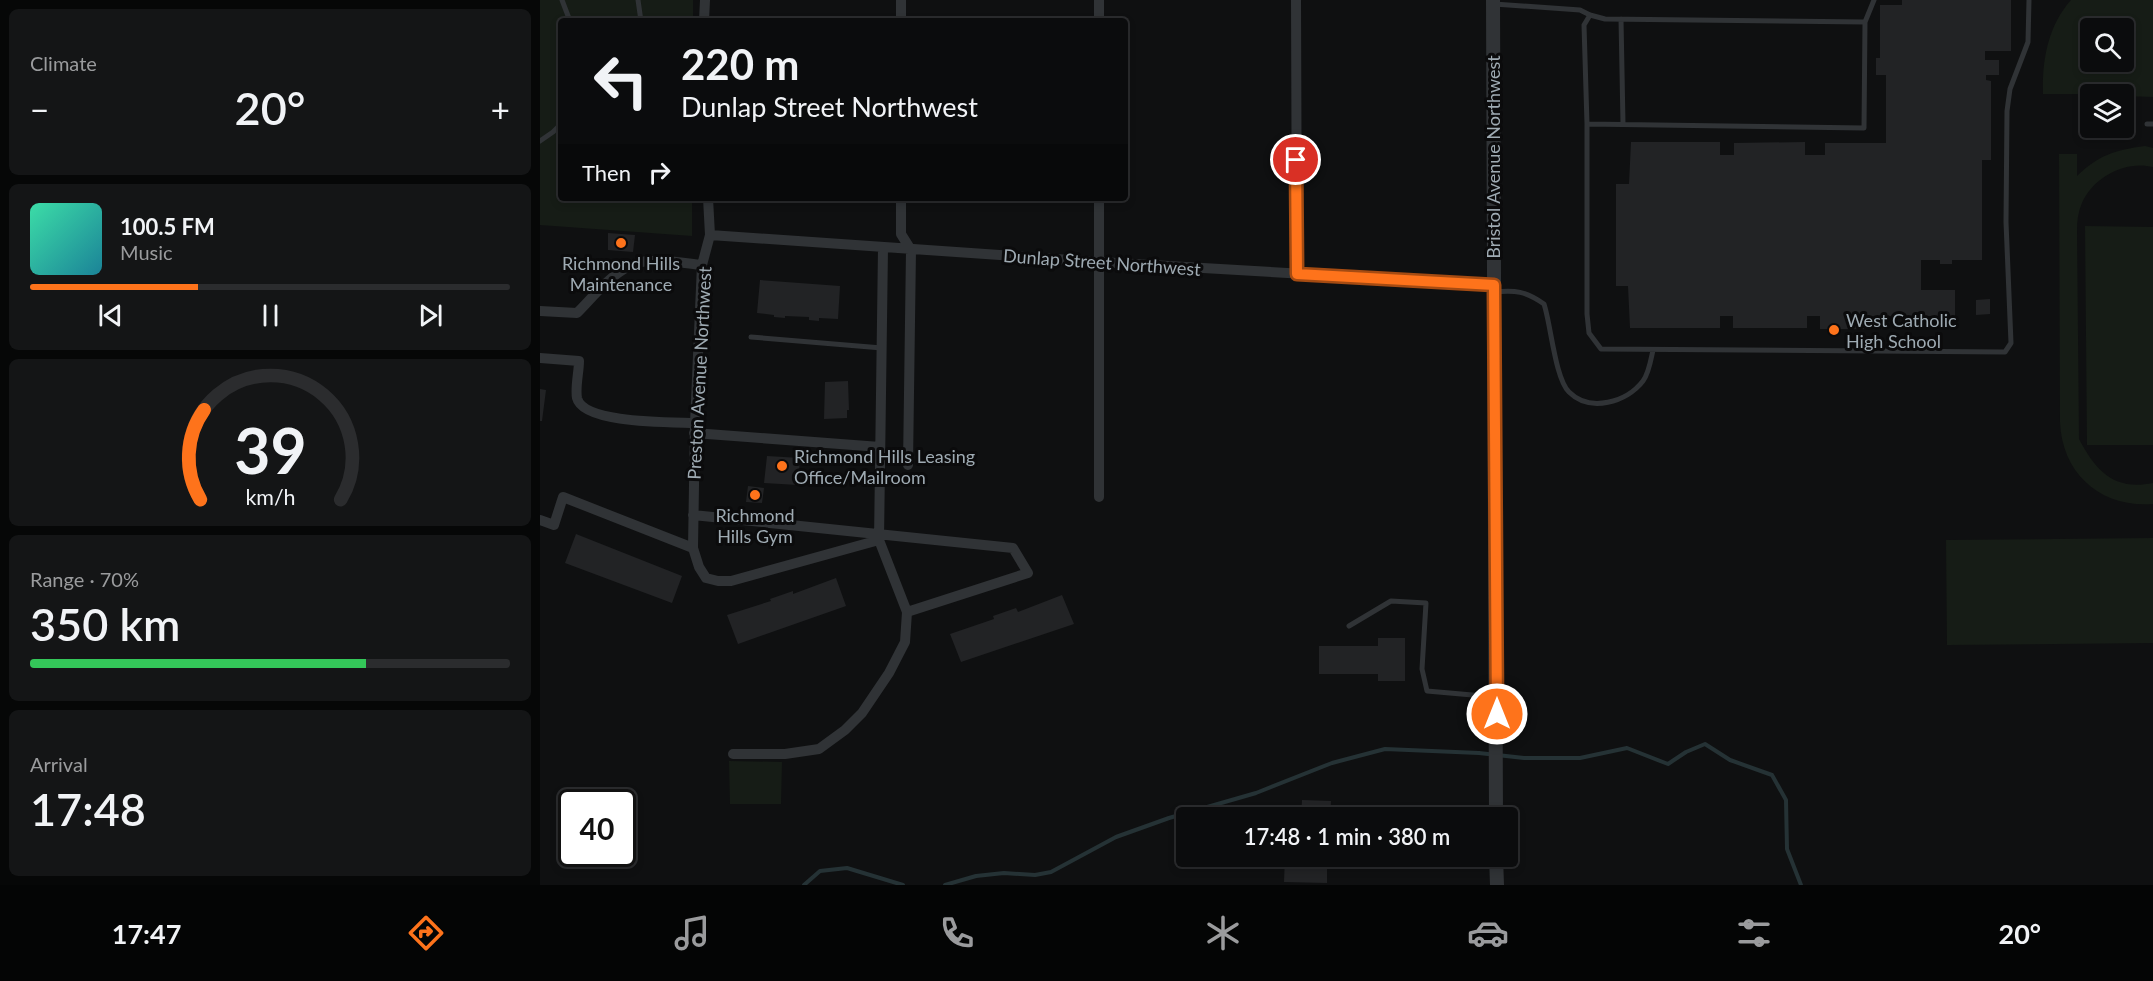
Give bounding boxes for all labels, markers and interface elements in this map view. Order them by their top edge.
map controls [2080,18,2134,138]
button: search [2080,18,2134,72]
text: 220 m [681,39,799,89]
icon: left [582,42,660,120]
text: Climate [30,51,97,75]
street label: Bristol Avenue Northwest [1482,55,1504,259]
text: 20° [235,81,305,135]
button: layers [2080,84,2134,138]
text: − [30,89,49,129]
text: + [491,89,510,129]
text: Dunlap Street Northwest [681,90,978,123]
pin [1270,134,1321,185]
icon: arrive [1279,143,1312,176]
icon: right [643,156,676,189]
text: Then [582,159,631,186]
text: 100.5 FM [120,213,215,240]
marker: Richmond Hills Maintenance [614,236,628,250]
text: Music [120,240,173,264]
street label: Dunlap Street Northwest [1002,244,1202,280]
place label: Richmond Hills Maintenance [562,252,680,295]
street label: Preston Avenue Northwest [682,265,716,480]
icon: previous [94,299,127,332]
icon: pause [254,299,287,332]
icon: next [414,299,447,332]
place label: West Catholic High School [1846,309,1957,352]
marker: West Catholic High School [1827,323,1841,337]
text: 39 [234,412,306,487]
place label: Richmond Hills Leasing Office/Mailroom [794,445,975,488]
marker: Richmond Hills Leasing Office/Mailroom [775,459,789,473]
text: km/h [245,484,295,510]
marker: Richmond Hills Gym [748,488,762,502]
place label: Richmond Hills Gym [715,504,795,547]
text: Range · 70% [30,567,139,591]
text: 350 km [30,597,180,651]
position arrow [1465,682,1529,746]
text: Arrival [30,752,88,776]
text: 17:48 [30,782,146,836]
speed limit sign: 40 [558,789,636,867]
text: 17:48 · 1 min · 380 m [1244,823,1450,850]
icon: directions [405,912,447,954]
icon: music [671,912,713,954]
icon: phone [936,912,978,954]
icon: climate [1202,912,1244,954]
icon: car [1467,912,1509,954]
icon: filters [1733,912,1775,954]
text: 17:47 [112,917,181,950]
text: 20° [1999,917,2041,950]

